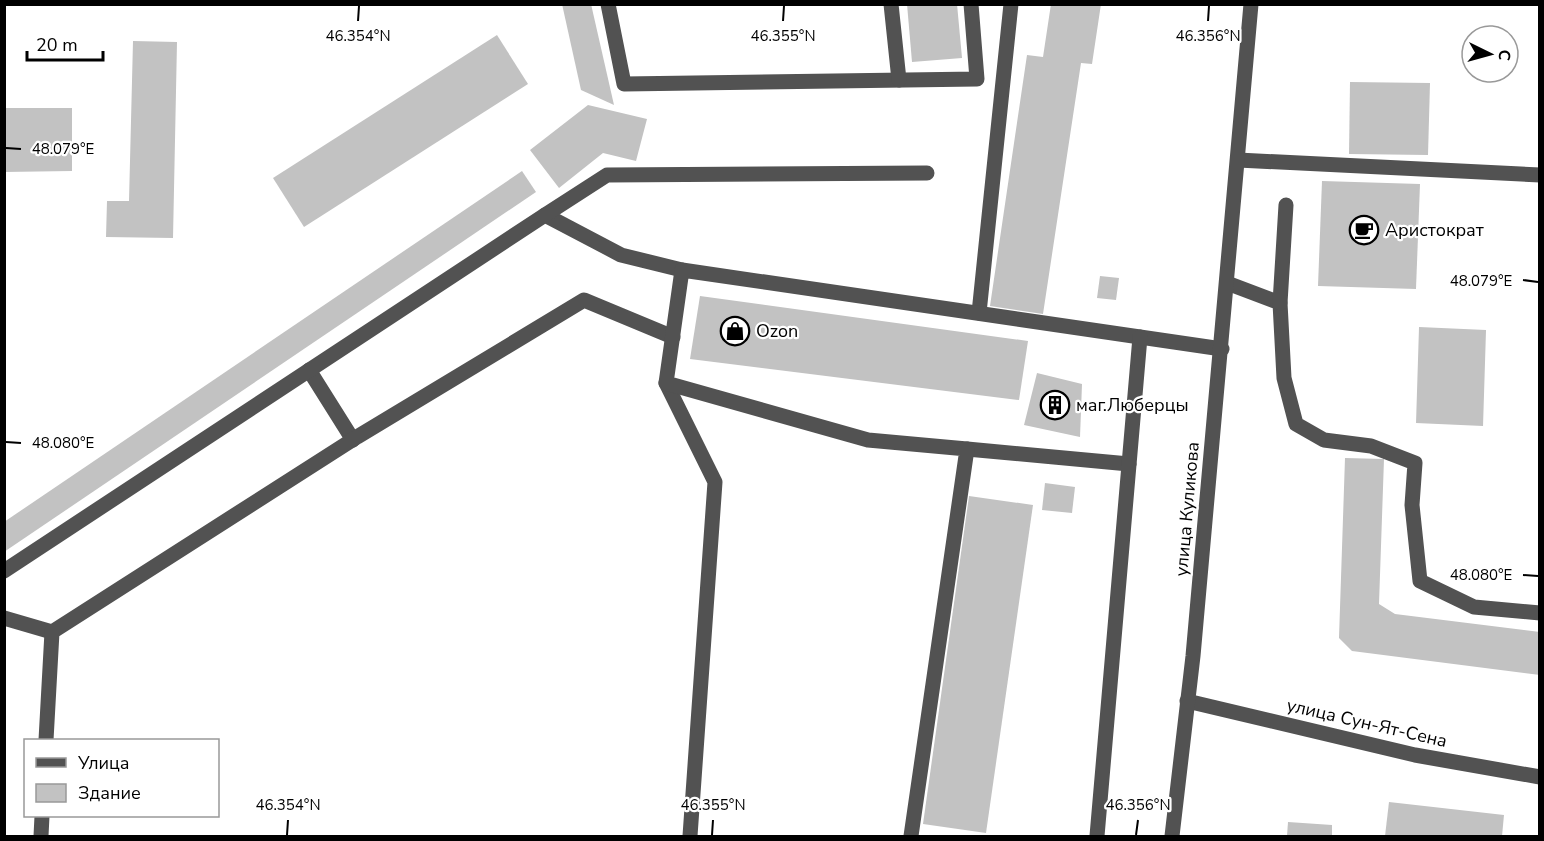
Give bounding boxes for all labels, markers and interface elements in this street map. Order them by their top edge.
scale bar [27,24,104,62]
north arrow [1460,24,1520,84]
text: 46.354°N [325,26,391,46]
text: 46.355°N [750,26,816,46]
text: 46.356°N [1175,26,1241,46]
text: 20 m [36,33,78,57]
text: С [1493,49,1515,62]
text: 48.079°E [32,139,94,159]
cafe icon: Аристократ [1348,214,1380,246]
place label: Аристократ [1385,218,1484,242]
text: 48.079°E [1450,271,1512,291]
shop icon: Ozon [719,315,751,347]
place label: Ozon [756,319,798,343]
building icon: маг.Люберцы [1039,389,1071,421]
place label: маг.Люберцы [1076,393,1189,417]
text: 48.080°E [32,433,94,453]
street label: улица Куликова [1169,441,1205,577]
text: 48.080°E [1450,565,1512,585]
street label: улица Сун-Ят-Сена [1284,693,1450,753]
legend [24,739,219,817]
text: Улица [77,751,129,775]
text: Здание [78,781,141,805]
text: 46.354°N [255,795,321,815]
text: 46.355°N [680,795,746,815]
text: 46.356°N [1105,795,1171,815]

